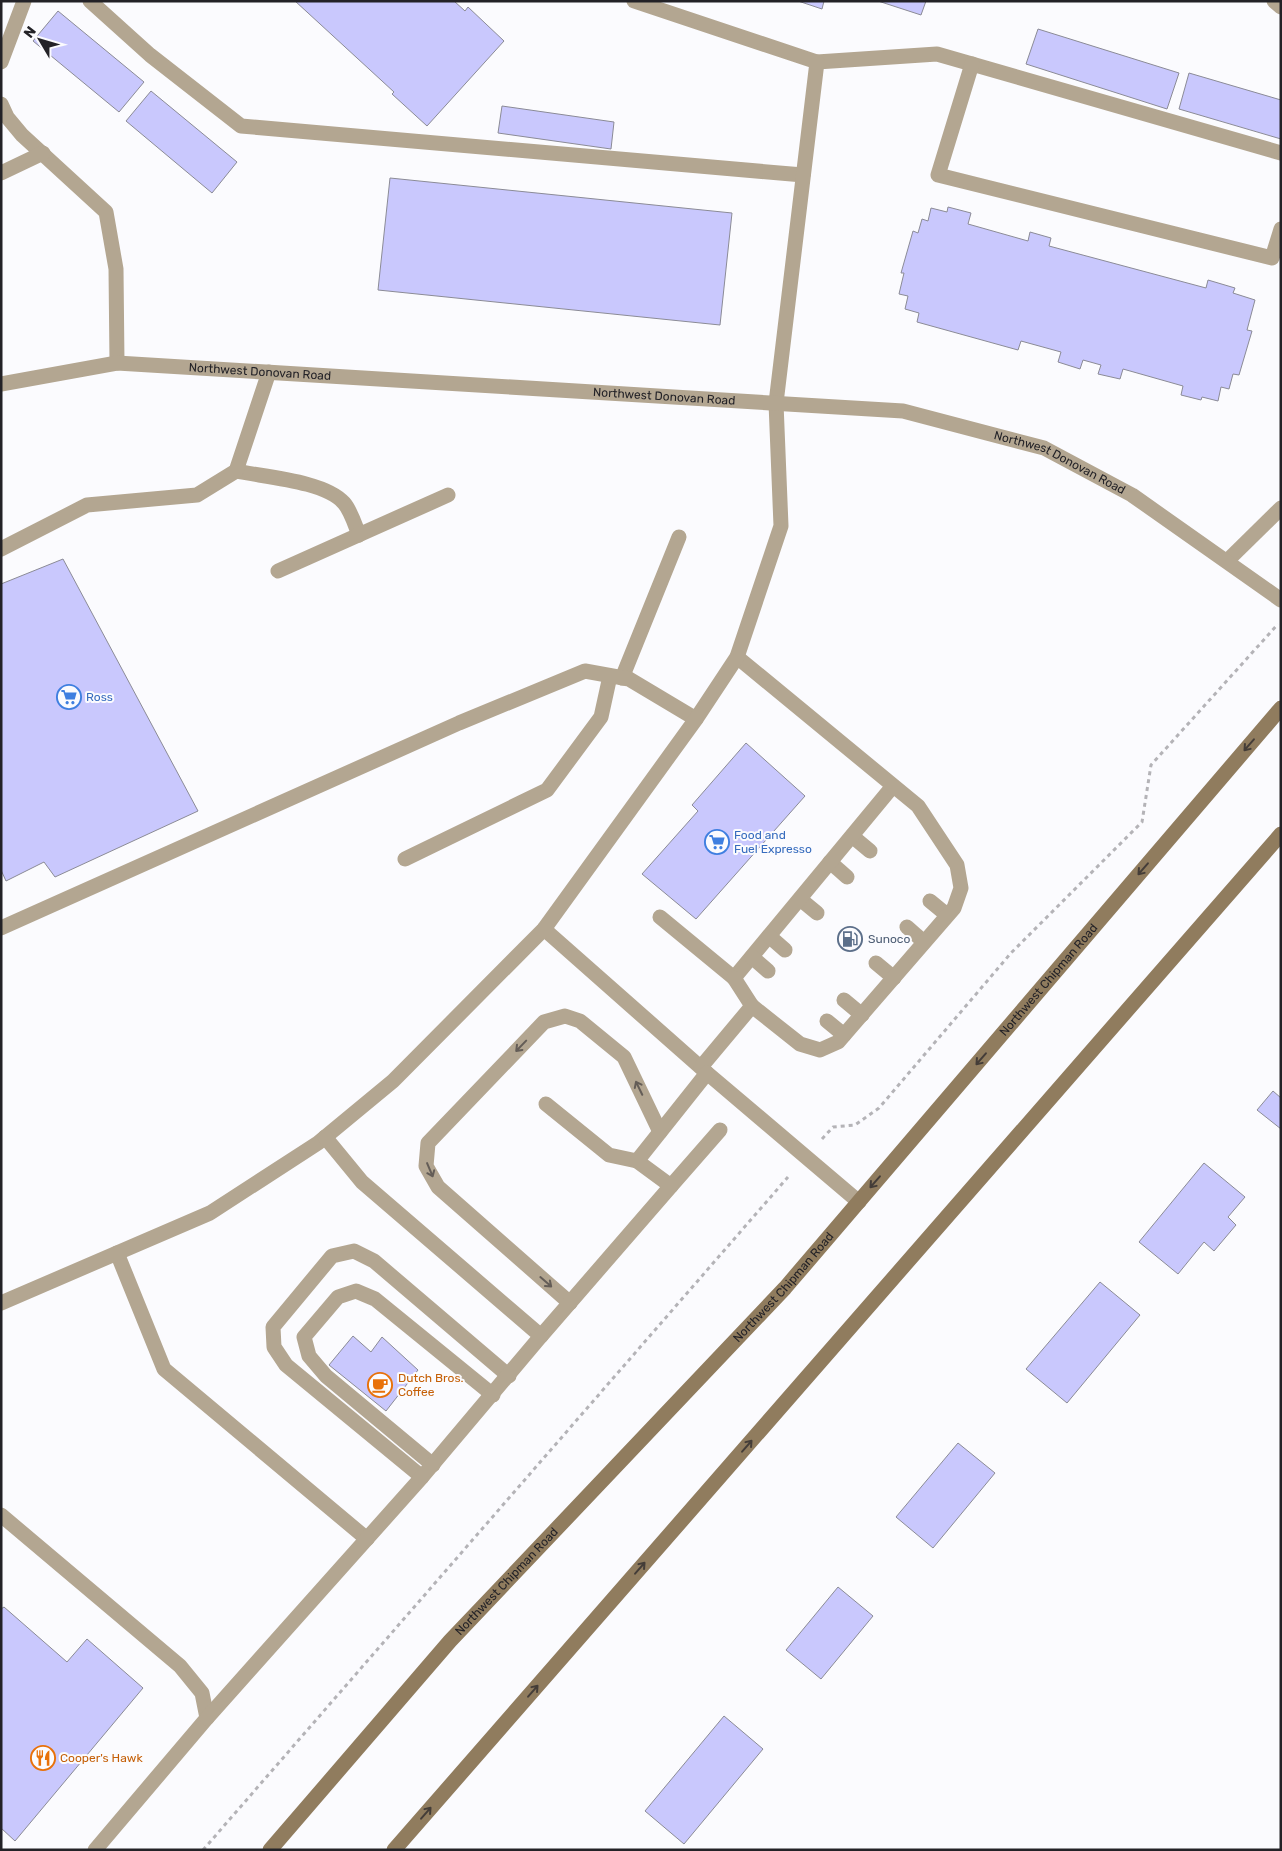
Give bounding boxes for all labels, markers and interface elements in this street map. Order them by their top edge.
north arrow [15,15,65,65]
text: N [20,23,40,42]
street label: Northwest Donovan Road [188,360,331,383]
street label: Northwest Donovan Road [593,385,736,408]
street label: Northwest Donovan Road [992,428,1128,497]
supermarket icon: Ross [56,684,82,710]
place label: Ross [86,690,113,704]
one-way arrow [1243,739,1255,752]
place label: Food and Fuel Expresso [734,828,812,856]
supermarket icon: Food and Fuel Expresso [704,829,730,855]
one-way arrow [1138,862,1149,875]
street label: Northwest Chipman Road [997,921,1100,1039]
fuel station icon: Sunoco [837,926,863,952]
place label: Sunoco [868,932,910,946]
one-way arrow [515,1040,527,1053]
one-way arrow [976,1052,987,1065]
one-way arrow [633,1081,643,1096]
one-way arrow [426,1163,435,1178]
one-way arrow [870,1176,881,1189]
street label: Northwest Chipman Road [730,1229,837,1345]
one-way arrow [539,1276,552,1288]
place label: Dutch Bros. Coffee [398,1371,464,1399]
cafe icon: Dutch Bros. Coffee [367,1372,393,1398]
one-way arrow [741,1439,752,1452]
street label: Northwest Chipman Road [452,1525,561,1638]
one-way arrow [634,1562,646,1575]
one-way arrow [527,1684,539,1697]
restaurant icon: Cooper's Hawk [30,1745,56,1771]
place label: Cooper's Hawk [60,1751,143,1765]
one-way arrow [420,1807,431,1820]

